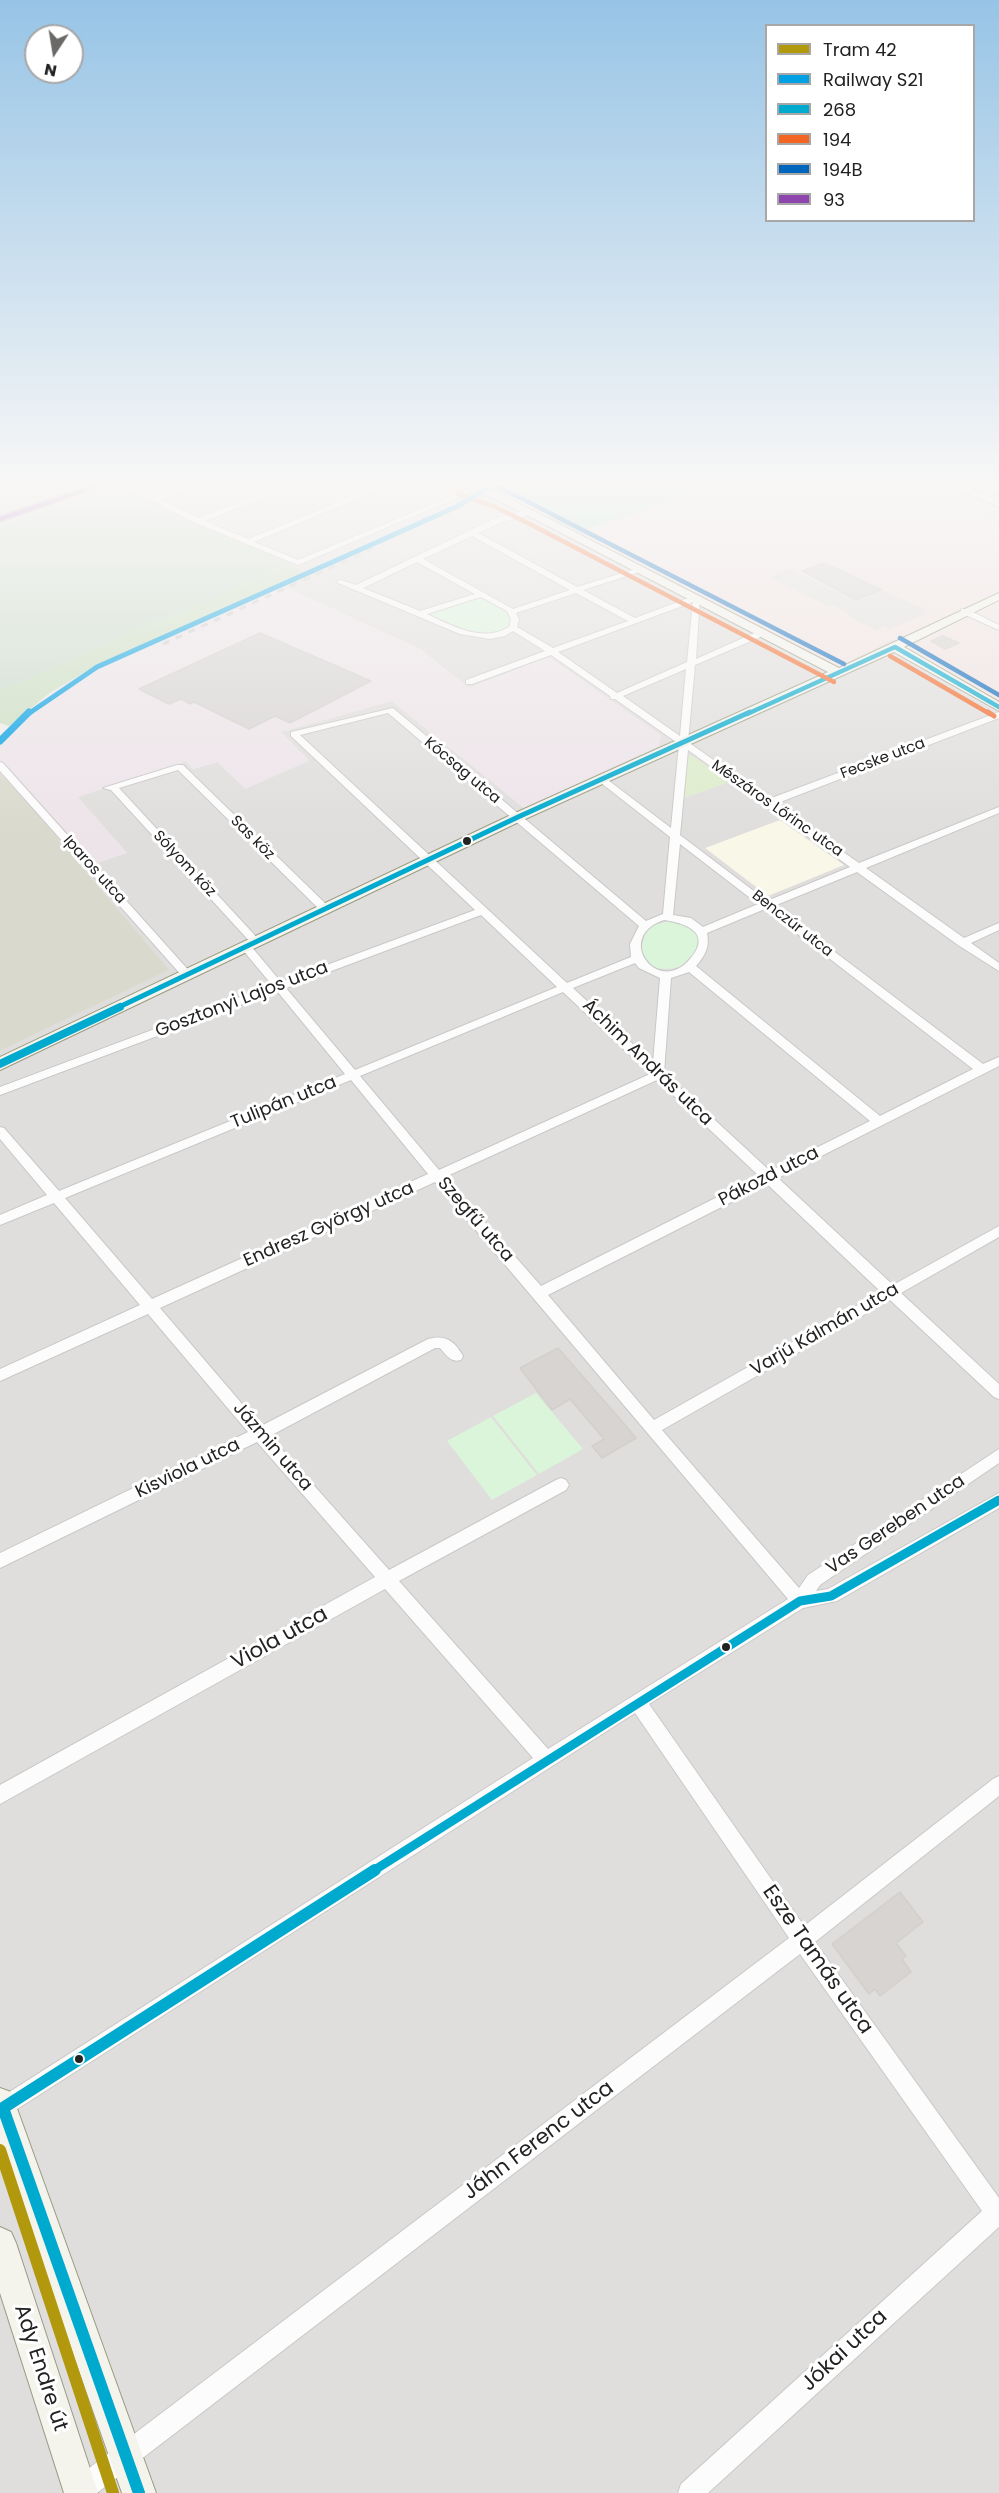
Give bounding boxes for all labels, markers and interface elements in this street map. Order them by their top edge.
north arrow [24,24,84,84]
legend [765,24,975,222]
text: Tram 42 [823,37,897,62]
text: N [42,58,59,83]
text: Railway S21 [823,67,924,92]
text: 268 [823,97,856,122]
text: 194 [823,127,851,152]
text: 194B [823,157,862,182]
text: 93 [823,187,845,212]
street label: Kócsag utca [420,734,504,808]
street label: Fecske utca [838,735,928,783]
street label: Mészáros Lőrinc utca [708,757,846,861]
street label: Sas köz [226,812,278,864]
street label: Sólyom köz [149,827,219,901]
street label: Iparos utca [59,832,129,908]
unlabelled marker [461,835,473,847]
street label: Benczúr utca [748,887,836,961]
street label: Gosztonyi Lajos utca [153,957,331,1043]
street label: Áchim András utca [577,995,717,1131]
street label: Tulipán utca [228,1072,340,1134]
street label: Pákozd utca [715,1142,823,1212]
street label: Szegfű utca [432,1173,518,1267]
street label: Endresz György utca [241,1178,417,1272]
street label: Varjú Kálmán utca [747,1279,903,1381]
street label: Jázmin utca [228,1398,316,1496]
street label: Kisviola utca [132,1434,244,1504]
street label: Vas Gereben utca [823,1471,969,1579]
street label: Viola utca [228,1602,332,1676]
unlabelled marker [720,1641,732,1653]
street label: Esze Tamás utca [756,1881,878,2039]
unlabelled marker [73,2053,85,2065]
street label: Jáhn Ferenc utca [459,2076,619,2206]
street label: Ady Endre út [8,2301,72,2435]
street label: Jókai utca [797,2305,893,2397]

